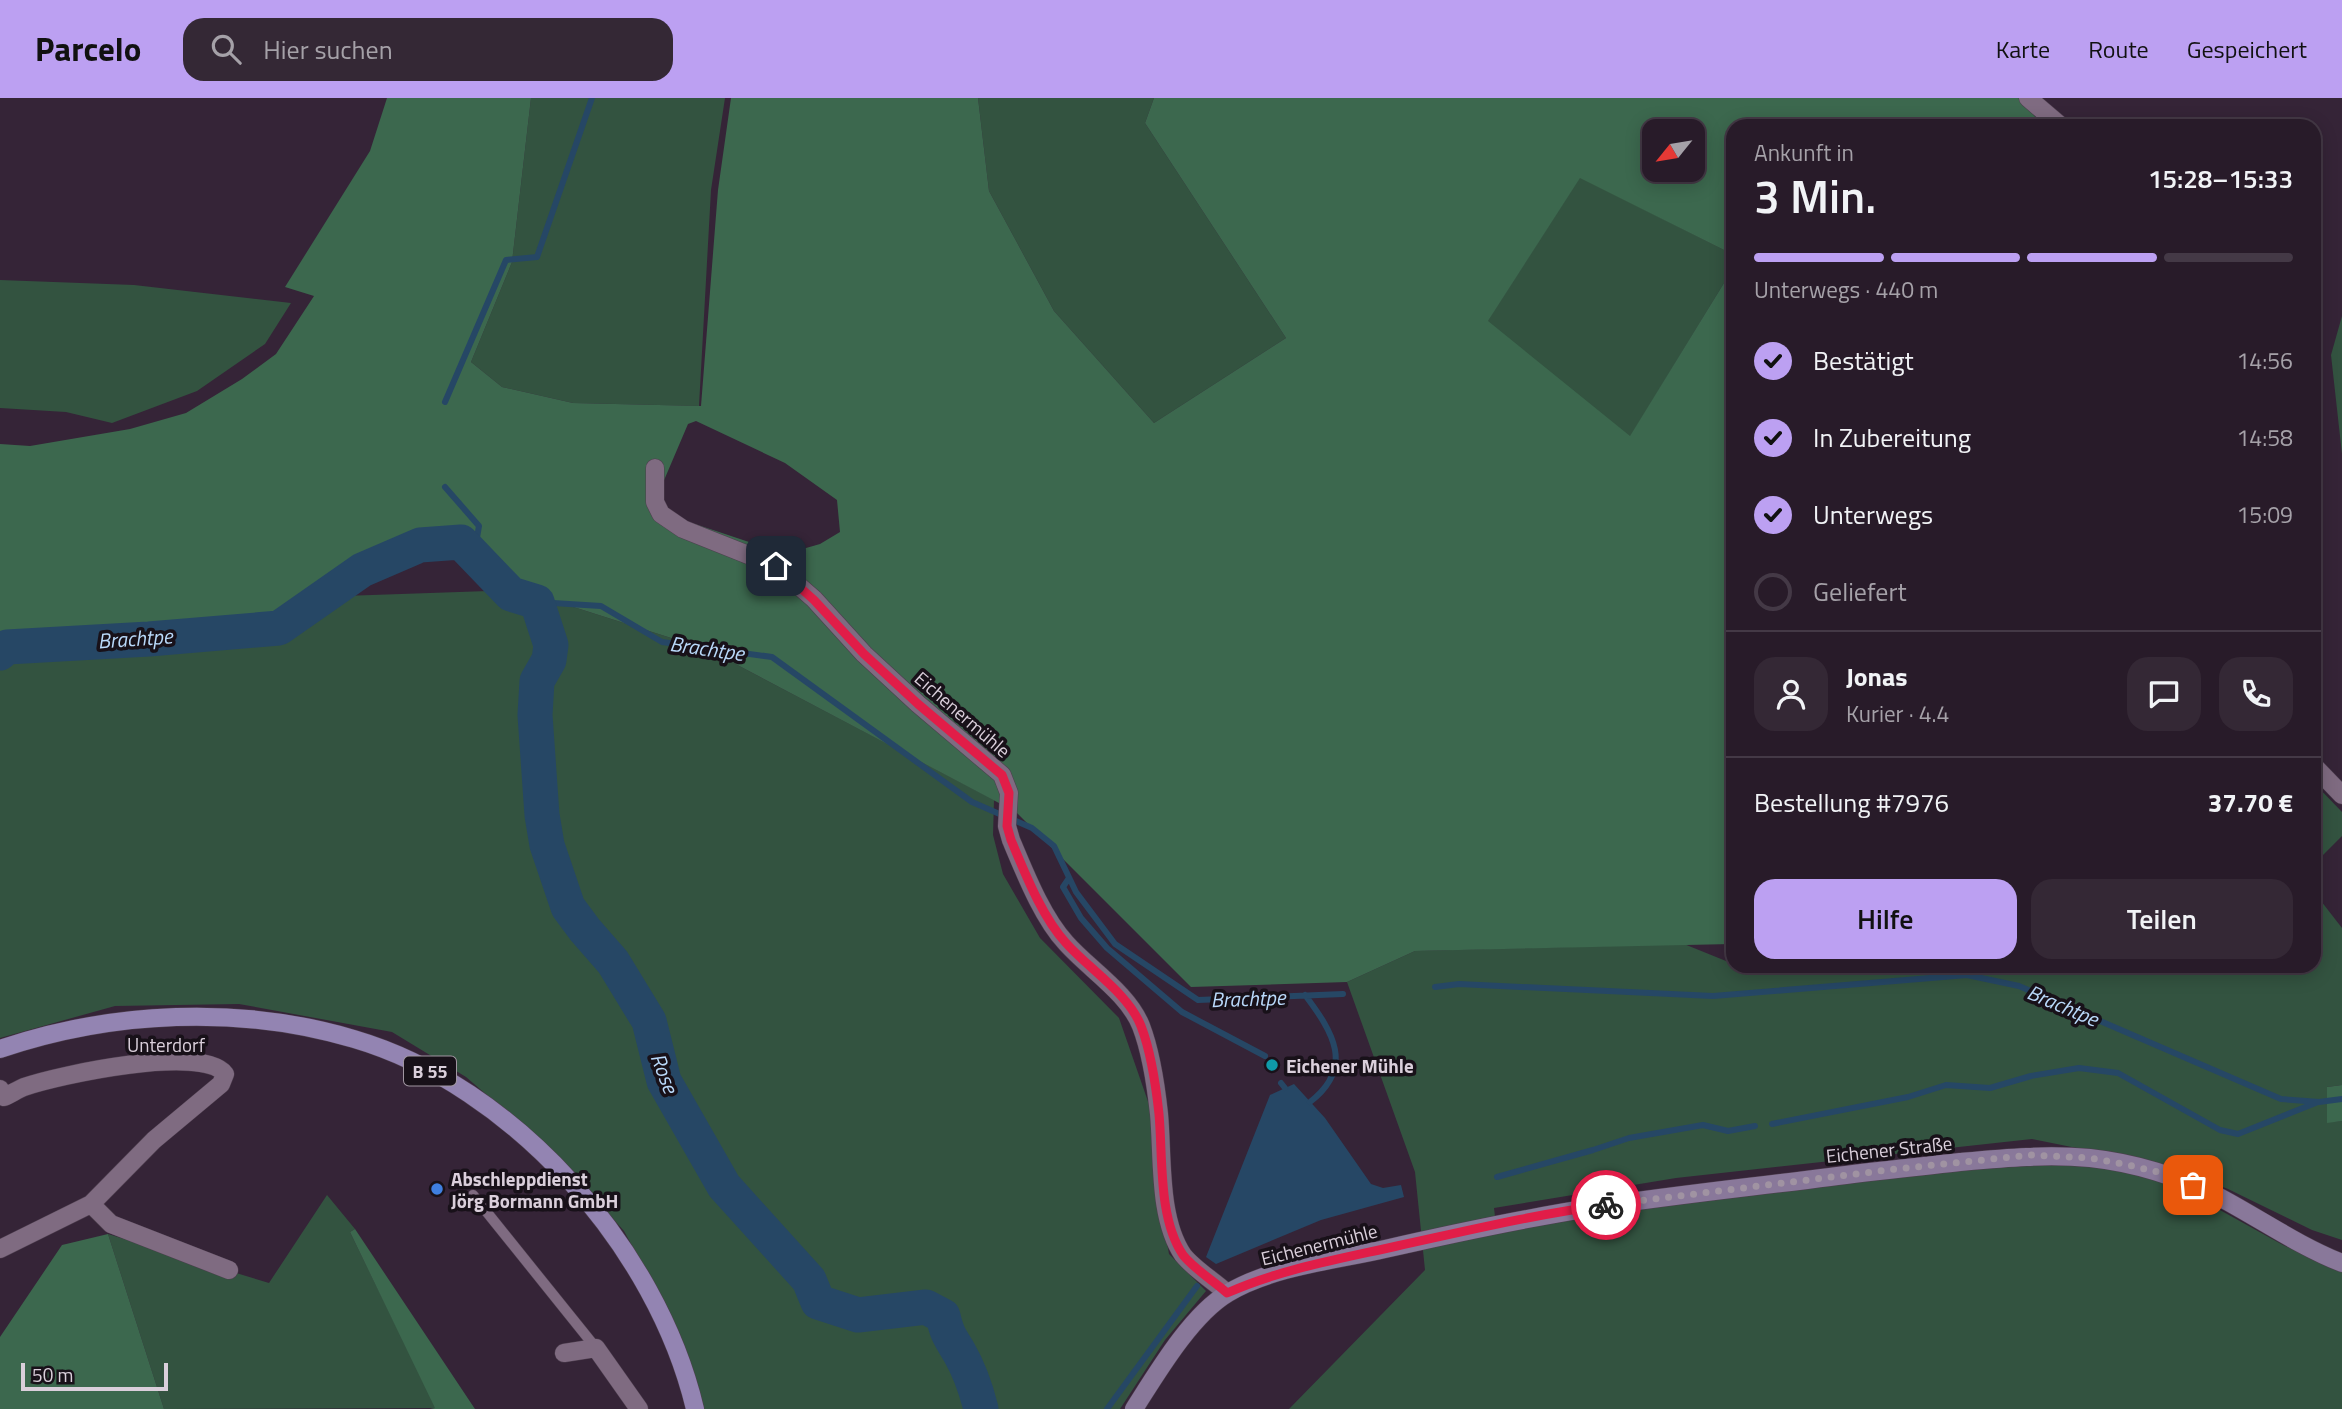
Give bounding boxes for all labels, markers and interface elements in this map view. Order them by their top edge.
search box [183,18,673,81]
text: Parcelo [35,24,141,74]
icon: search [207,30,245,68]
text: Hier suchen [263,30,393,69]
text: Karte [1996,31,2050,67]
text: Route [2088,31,2149,67]
text: Gespeichert [2187,31,2307,67]
north arrow [1642,119,1704,182]
map controls [1642,119,1705,182]
text: Ankunft in [1754,135,1854,170]
text: 15:28–15:33 [2148,159,2293,198]
text: 3 Min. [1754,161,1876,231]
text: Unterwegs · 440 m [1754,272,1938,307]
text: Bestätigt [1813,341,1914,380]
icon: check [1754,342,1792,380]
text: 14:56 [2236,343,2293,378]
text: In Zubereitung [1813,418,1971,457]
icon: check [1754,419,1792,457]
text: 14:58 [2236,420,2293,455]
text: Unterwegs [1813,495,1933,534]
icon: check [1754,496,1792,534]
text: 15:09 [2236,497,2293,532]
pin [746,536,806,596]
icon: home [757,547,795,585]
text: Geliefert [1813,572,1907,611]
water label: Brachtpe [97,619,175,657]
water label: Brachtpe [668,627,748,669]
button: person [1754,657,1828,731]
text: Jonas [1846,657,1908,696]
button: chat [2127,657,2201,731]
button: phone [2219,657,2293,731]
street label: Eichenermühle [908,664,1018,764]
text: Kurier · 4.4 [1846,696,1949,731]
text: Bestellung #7976 [1754,783,1949,822]
text: 37.70 € [2208,783,2293,822]
button: Hilfe [1754,879,2017,959]
button: Teilen [2031,879,2293,959]
water label: Brachtpe [2022,976,2105,1035]
water label: Brachtpe [1210,981,1287,1015]
street label: Unterdorf [127,1030,206,1059]
water label: Rose [643,1048,688,1099]
place label: Eichener Mühle [1286,1051,1414,1080]
road number: B 55 [404,1056,456,1086]
marker: Eichener Mühle [1264,1057,1280,1073]
street label: Eichener Straße [1824,1128,1954,1170]
pin [2163,1155,2223,1215]
place label: Abschleppdienst Jörg Bormann GmbH [451,1164,618,1215]
icon: bag [2174,1166,2212,1204]
courier [1571,1170,1641,1240]
marker: Abschleppdienst Jörg Bormann GmbH [429,1181,445,1197]
icon: bike [1587,1186,1625,1224]
street label: Eichenermühle [1258,1216,1380,1272]
scale bar [21,1360,168,1392]
text: 50 m [32,1360,73,1389]

